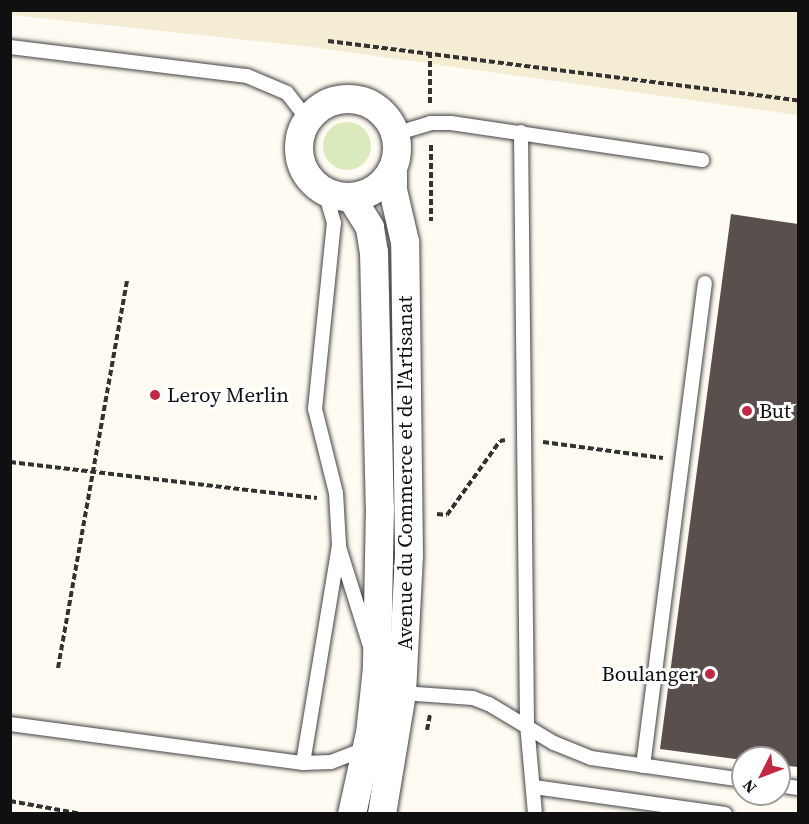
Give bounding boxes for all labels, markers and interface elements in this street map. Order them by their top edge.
street label: Avenue du Commerce et de l'Artisanat [392,296,418,650]
place label: Leroy Merlin [167,382,289,408]
marker: Leroy Merlin [148,388,162,402]
place label: But [759,398,791,424]
marker: But [740,404,754,418]
place label: Boulanger [602,661,698,687]
marker: Boulanger [703,667,717,681]
north arrow [731,746,791,806]
text: N [737,775,761,798]

